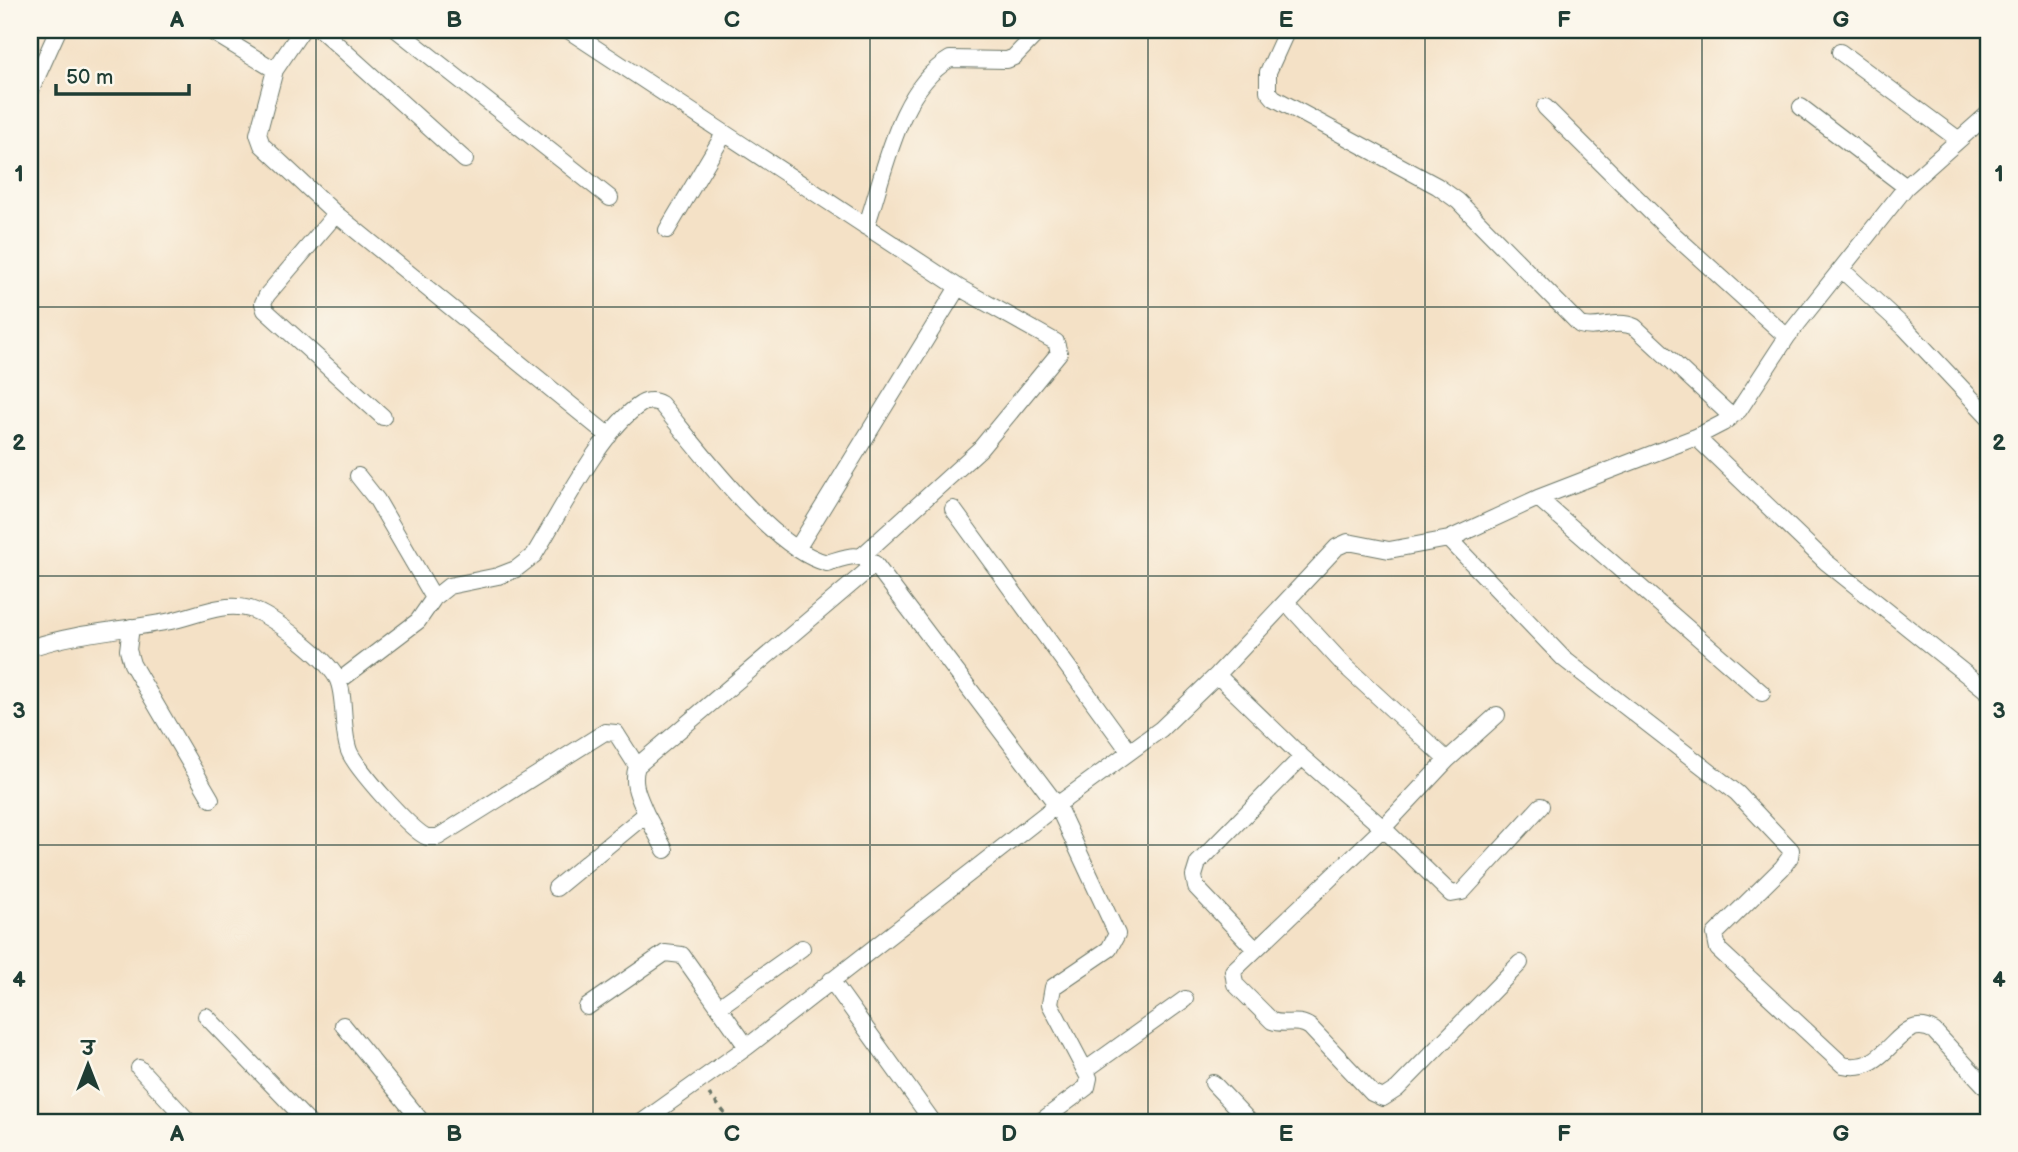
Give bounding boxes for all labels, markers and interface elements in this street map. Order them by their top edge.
text: A [169,6,185,34]
text: B [446,6,462,34]
text: C [724,6,740,34]
text: D [1001,6,1017,34]
text: E [1279,6,1294,34]
text: F [1557,6,1571,34]
text: G [1833,6,1850,34]
scale bar [56,52,189,96]
text: 50 m [66,65,113,90]
text: 1 [14,160,24,188]
text: 1 [1994,160,2004,188]
text: 2 [12,429,26,457]
text: 2 [1992,429,2006,457]
text: 3 [12,697,26,725]
text: 3 [1992,697,2006,725]
text: 4 [12,966,26,994]
text: 4 [1992,966,2006,994]
north arrow [52,1030,122,1100]
text: उ [80,1038,97,1061]
text: A [169,1120,185,1148]
text: B [446,1120,462,1148]
text: C [724,1120,740,1148]
text: D [1001,1120,1017,1148]
text: E [1279,1120,1294,1148]
text: F [1557,1120,1571,1148]
text: G [1833,1120,1850,1148]

